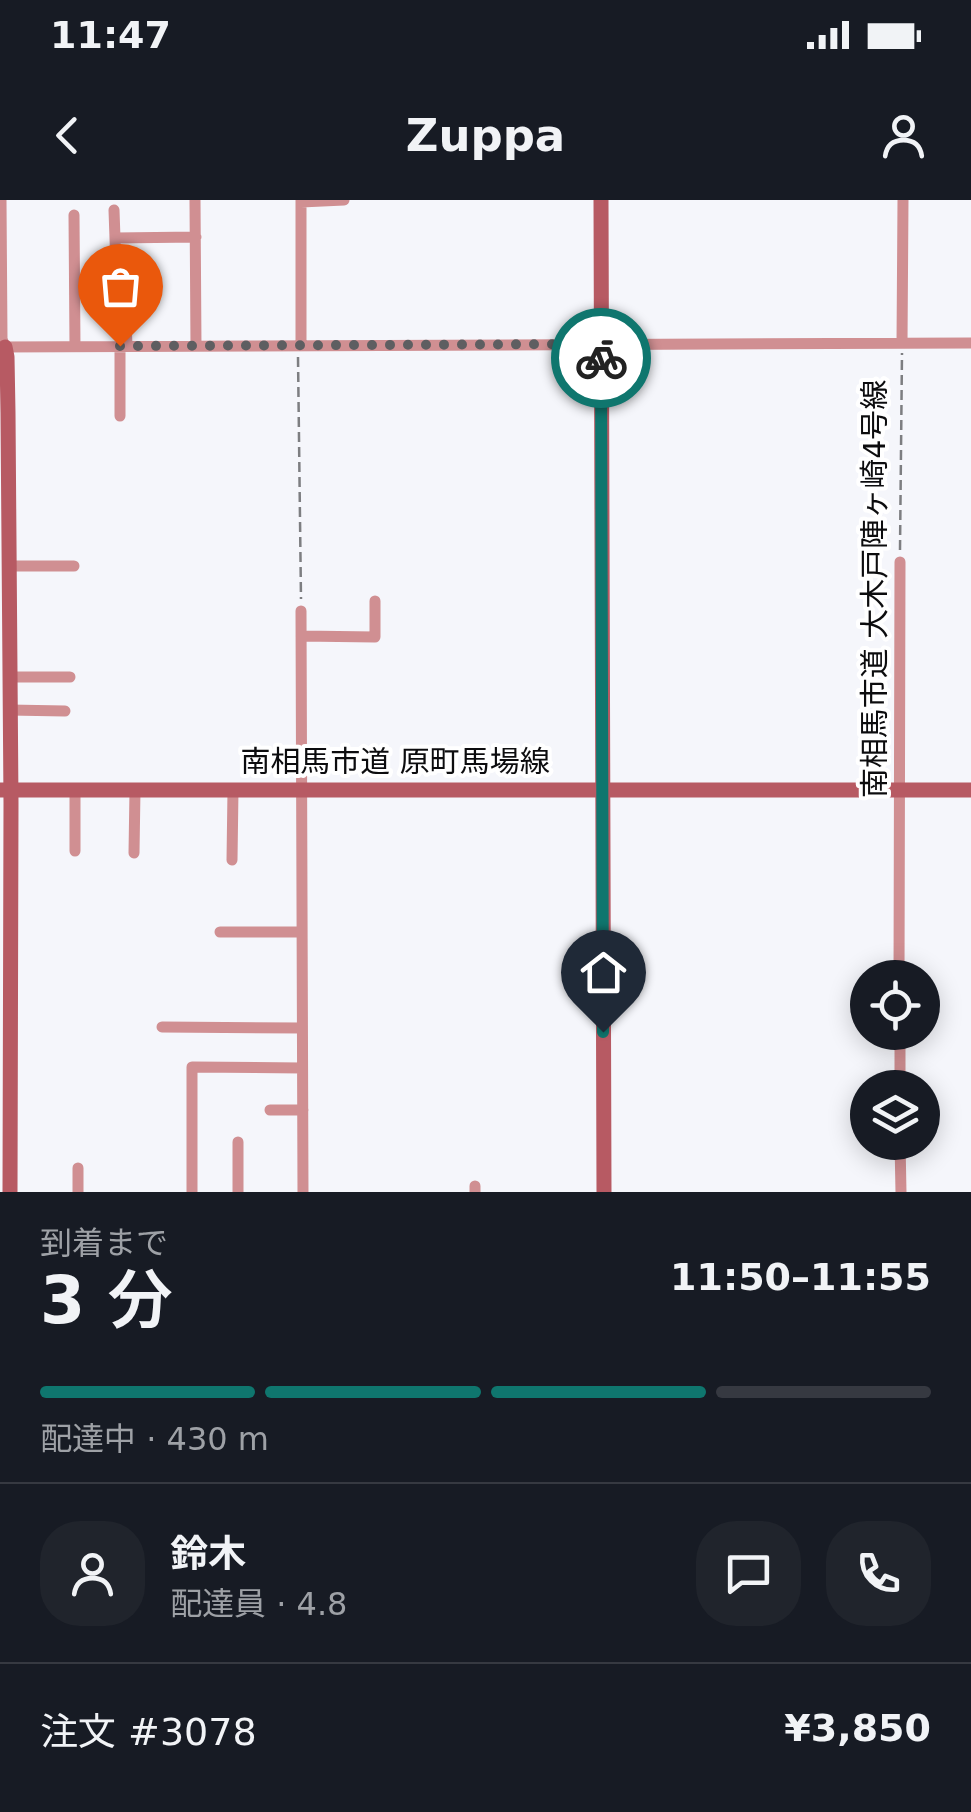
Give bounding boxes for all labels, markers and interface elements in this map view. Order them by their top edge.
text: 11:47 [50,13,171,57]
icon: back [40,108,95,163]
icon: person [876,108,931,163]
text: Zuppa [406,109,565,162]
pin [78,244,163,347]
icon: bag [93,259,148,314]
courier [551,308,651,408]
icon: bike [574,331,629,386]
street label: 南相馬市道 大木戸陣ヶ崎4号線 [857,380,892,798]
street label: 南相馬市道 原町馬場線 [240,744,550,779]
pin [561,930,646,1033]
icon: home [576,945,631,1000]
map controls [850,960,940,1160]
button: locate [850,960,940,1050]
button: layers [850,1070,940,1160]
text: 到着まで [40,1224,168,1262]
text: 11:50–11:55 [670,1255,931,1299]
text: 3 分 [40,1263,173,1338]
text: 配達中 · 430 m [40,1420,269,1458]
button: person [40,1521,145,1626]
button: chat [696,1521,801,1626]
button: phone [826,1521,931,1626]
text: 鈴木 [170,1532,246,1576]
text: 配達員 · 4.8 [170,1585,347,1623]
text: ¥3,850 [784,1706,931,1750]
text: 注文 #3078 [40,1710,257,1754]

